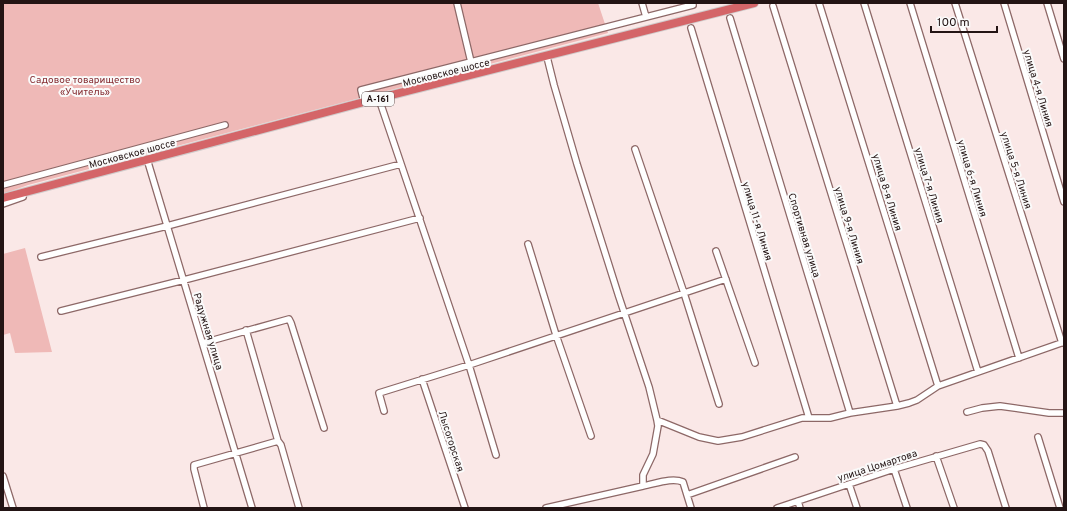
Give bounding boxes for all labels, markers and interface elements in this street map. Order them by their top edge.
scale bar [931,8,997,34]
text: 100 m [937,15,970,31]
street label: улица 4-я Линия [1020,48,1056,129]
street label: Московское шоссе [402,56,491,91]
park label: Садовое товарищество «Учитель» [30,74,141,99]
road number: А-161 [362,92,394,106]
street label: улица 5-я Линия [997,130,1034,211]
street label: Московское шоссе [88,137,177,172]
street label: улица 6-я Линия [954,138,989,219]
street label: улица 7-я Линия [911,146,946,225]
street label: улица 8-я Линия [869,152,904,233]
street label: улица 11-я Линия [738,180,775,263]
street label: улица 9-я Линия [831,185,866,266]
street label: Спортивная улица [785,192,823,279]
street label: Радужная улица [190,291,225,372]
street label: Лысогорская [435,409,467,474]
street label: улица Цомартова [836,447,919,485]

